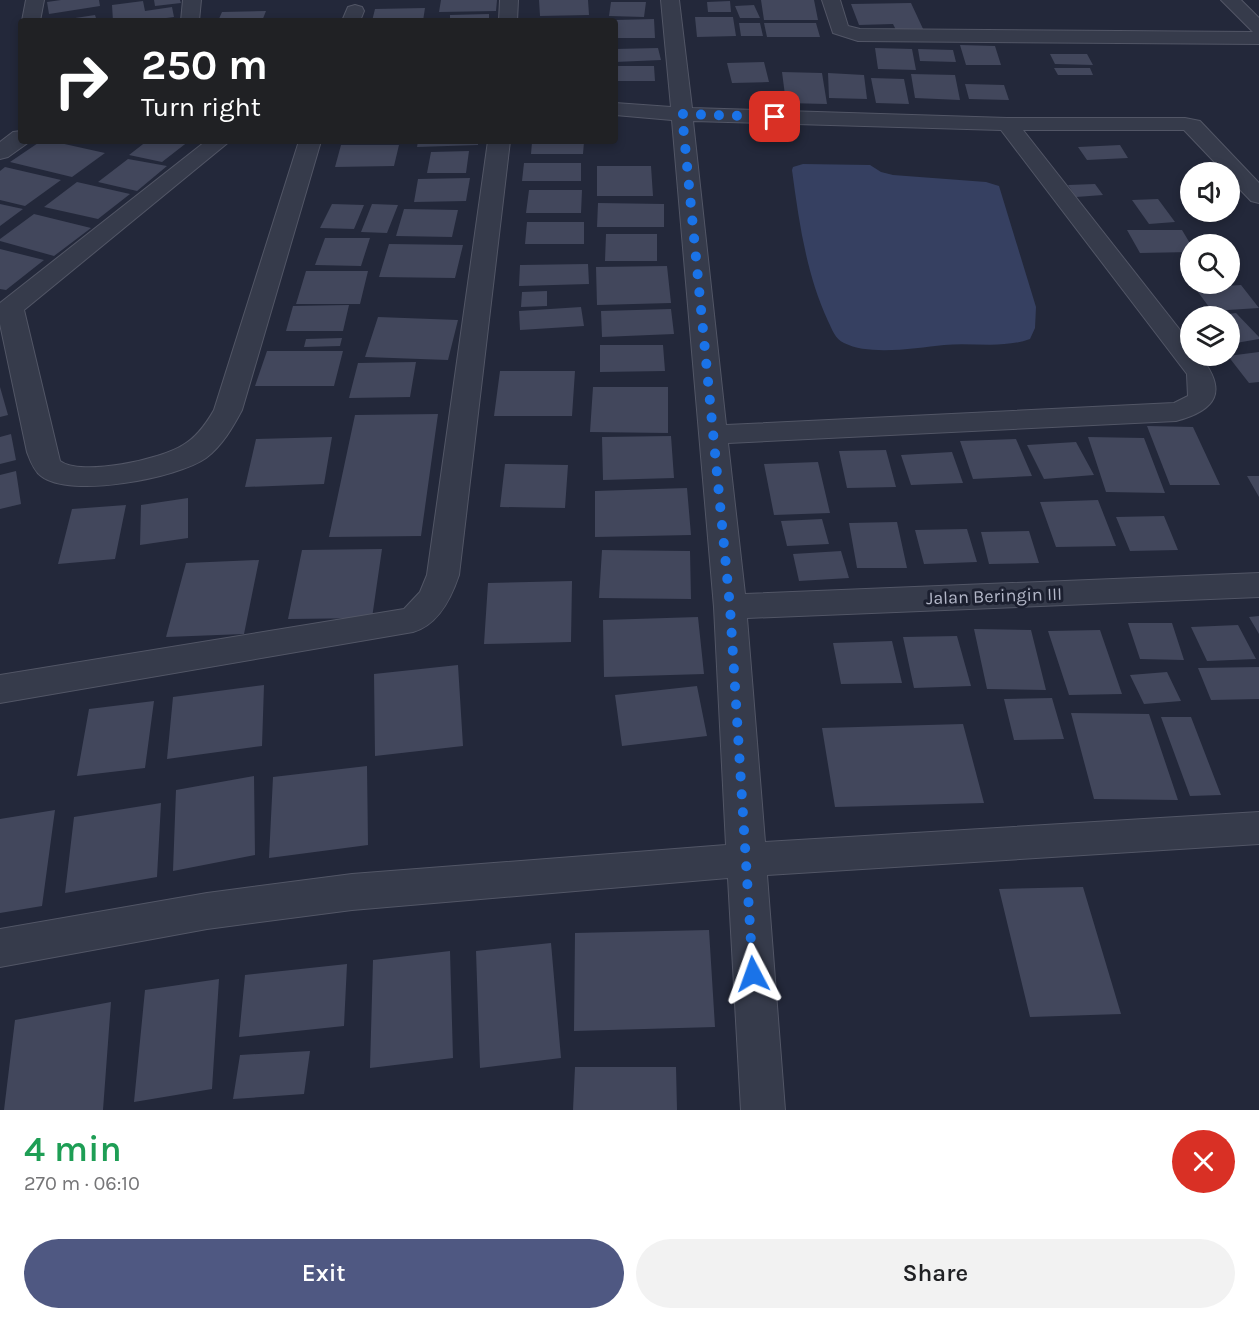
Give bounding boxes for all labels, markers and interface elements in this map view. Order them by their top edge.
text: 250 m [141,40,268,90]
icon: right [42,42,120,120]
text: Turn right [141,91,261,123]
pin [749,91,800,142]
icon: arrive [758,100,791,133]
map controls [1180,162,1240,366]
button: sound [1180,162,1240,222]
button: search [1180,234,1240,294]
button: layers [1180,306,1240,366]
street label: Jalan Beringin III [926,583,1062,609]
position arrow [721,942,785,1006]
text: 4 min [24,1128,122,1170]
button: close [1172,1130,1235,1193]
text: 270 m · 06:10 [24,1172,140,1195]
button: Exit [24,1239,624,1308]
button: Share [636,1239,1235,1308]

